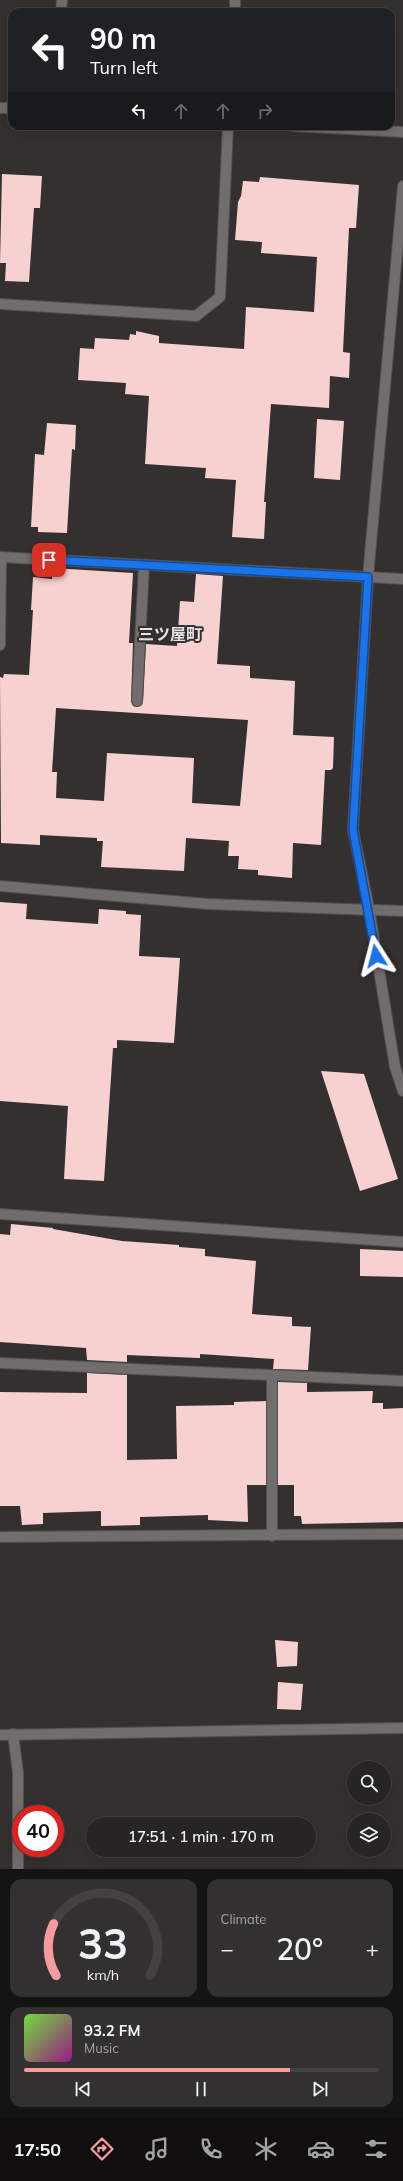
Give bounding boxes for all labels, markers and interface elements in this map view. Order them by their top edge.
text: 90 m [90,21,156,56]
icon: left [24,24,76,76]
text: Turn left [90,56,158,79]
icon: left [128,100,150,122]
icon: ahead [170,100,192,122]
icon: ahead [212,100,234,122]
icon: right [254,100,276,122]
pin [32,543,66,577]
icon: arrive [38,549,60,571]
district label: 三ツ屋町 [138,624,202,644]
position arrow [355,935,397,977]
map controls [347,1761,391,1857]
button: search [347,1761,391,1805]
speed limit sign: 40 [12,1805,64,1857]
button: layers [347,1813,391,1857]
text: 17:51 · 1 min · 170 m [128,1827,274,1846]
text: Climate [221,1911,266,1927]
text: 33 [78,1917,128,1969]
text: 20° [276,1930,323,1968]
text: − [221,1935,234,1963]
text: + [366,1935,379,1963]
text: km/h [87,1966,119,1984]
text: 93.2 FM [84,2021,140,2040]
text: Music [84,2040,119,2056]
icon: previous [72,2078,94,2100]
icon: pause [190,2078,212,2100]
icon: next [309,2078,331,2100]
icon: directions [88,2135,116,2163]
icon: music [143,2135,171,2163]
icon: phone [197,2135,225,2163]
icon: climate [252,2135,280,2163]
icon: car [307,2135,335,2163]
icon: filters [362,2135,390,2163]
text: 17:50 [13,2138,61,2161]

